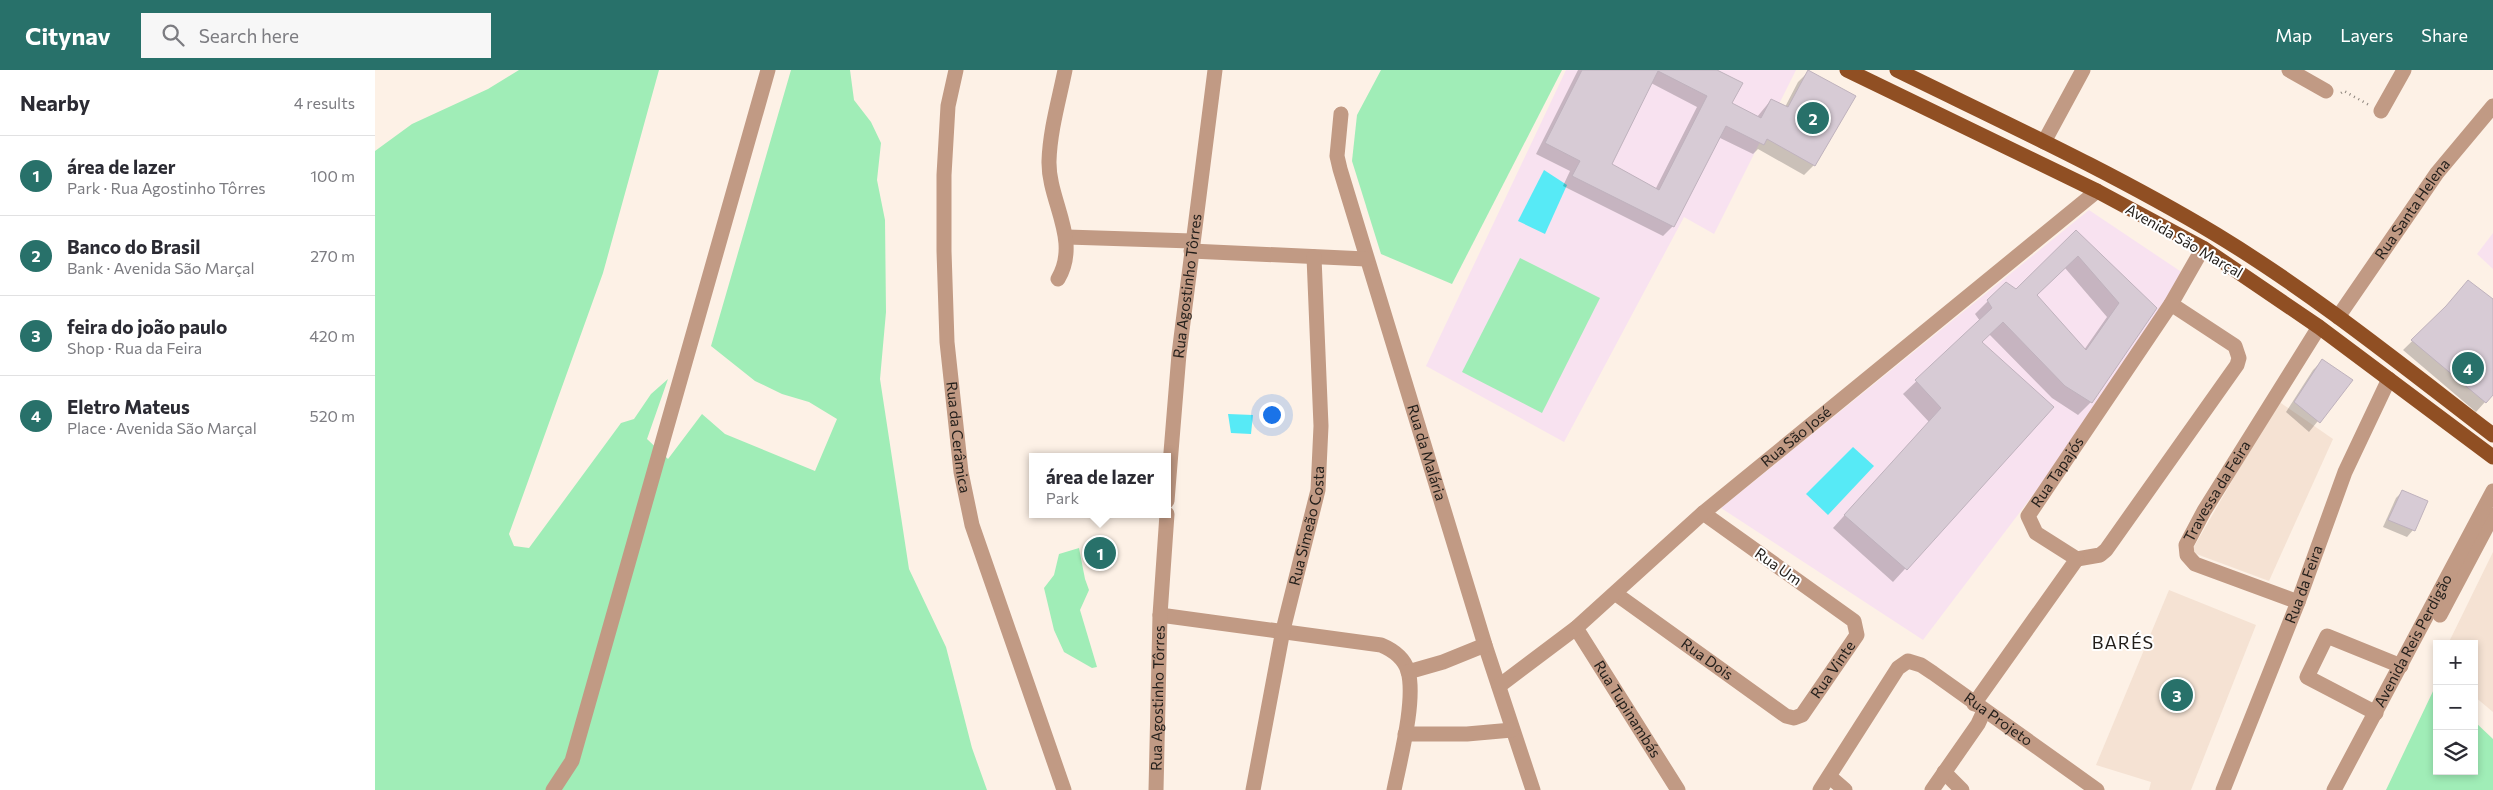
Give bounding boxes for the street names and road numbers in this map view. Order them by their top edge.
street label: Rua Santa Helena [2370,155,2453,262]
street label: Avenida São Marçal [2123,199,2246,281]
street label: Rua Agostinho Tôrres [1169,212,1205,359]
street label: Rua da Cerâmica [943,380,975,495]
street label: Rua da Malária [1404,402,1451,503]
street label: Rua São José [1757,402,1834,470]
street label: Rua Tapajós [2026,433,2087,510]
street label: Travessa da Feira [2179,437,2254,545]
street label: Rua Simeão Costa [1284,465,1327,587]
street label: Rua da Feira [2280,542,2326,626]
street label: Rua Um [1752,544,1805,589]
street label: Avenida Reis Perdigão [2370,571,2455,710]
street label: Rua Agostinho Tôrres [1146,625,1168,771]
street label: Rua Dois [1678,634,1737,683]
street label: Rua Vinte [1806,637,1858,701]
street label: Rua Tupinambás [1591,657,1665,761]
street label: Rua Projeto [1961,688,2036,749]

